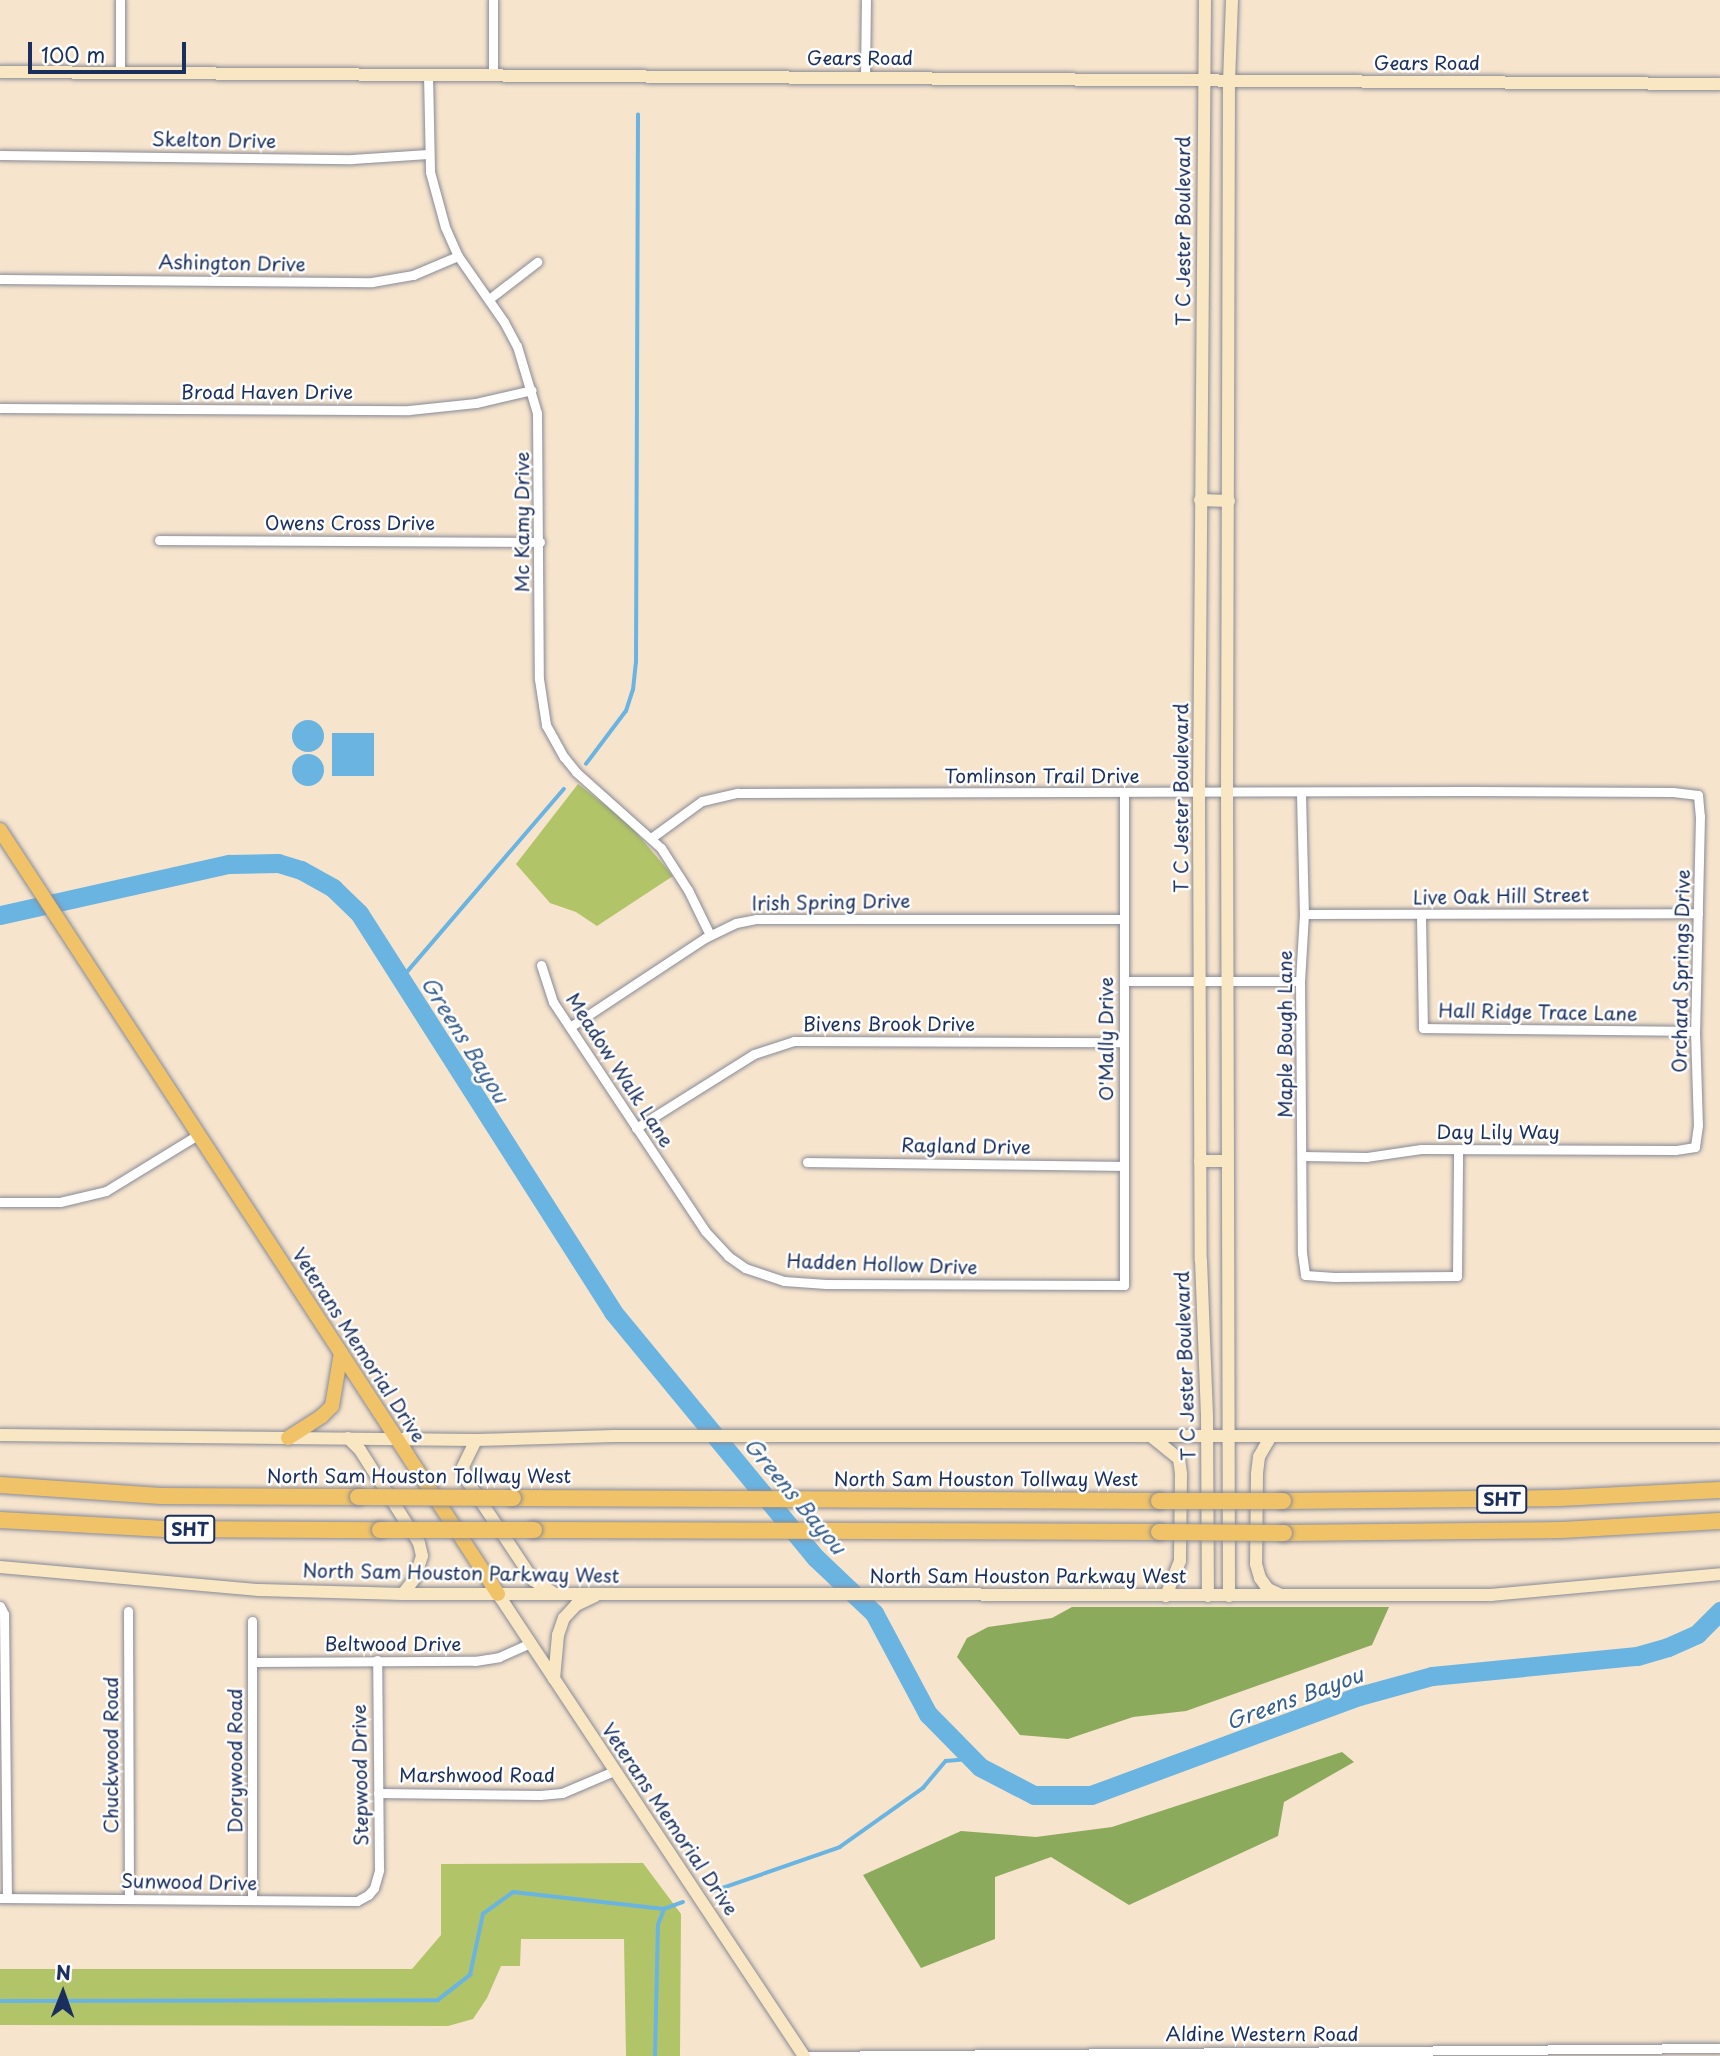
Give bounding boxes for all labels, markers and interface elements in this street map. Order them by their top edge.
scale bar [32,28,189,72]
text: 100 m [41,38,105,70]
street label: Gears Road [807,47,913,69]
street label: Gears Road [1374,52,1480,74]
street label: Skelton Drive [152,128,276,152]
street label: T C Jester Boulevard [1172,135,1194,327]
street label: Ashington Drive [158,250,306,276]
street label: Broad Haven Drive [181,381,353,403]
street label: Mc Kamy Drive [511,451,533,593]
street label: Owens Cross Drive [265,512,435,534]
street label: T C Jester Boulevard [1170,702,1192,894]
street label: Tomlinson Trail Drive [944,765,1140,787]
street label: Orchard Springs Drive [1668,869,1694,1073]
street label: Live Oak Hill Street [1411,883,1591,909]
street label: Irish Spring Drive [751,889,911,915]
street label: Maple Bough Lane [1274,949,1296,1119]
water label: Greens Bayou [417,971,515,1107]
street label: O'Mally Drive [1095,976,1117,1102]
street label: Meadow Walk Lane [561,988,679,1152]
street label: Hall Ridge Trace Lane [1438,999,1638,1025]
street label: Bivens Brook Drive [802,1013,976,1035]
street label: Day Lily Way [1436,1121,1560,1143]
street label: Ragland Drive [901,1133,1031,1159]
street label: Veterans Memorial Drive [288,1243,430,1447]
street label: Hadden Hollow Drive [786,1249,978,1279]
street label: T C Jester Boulevard [1170,1270,1200,1462]
water label: Greens Bayou [740,1431,852,1559]
street label: North Sam Houston Tollway West [267,1465,571,1487]
street label: North Sam Houston Tollway West [834,1468,1138,1490]
road number: SHT [1476,1484,1528,1514]
road number: SHT [164,1514,216,1544]
street label: North Sam Houston Parkway West [302,1559,620,1587]
street label: North Sam Houston Parkway West [869,1565,1187,1587]
street label: Beltwood Drive [324,1633,462,1655]
water label: Greens Bayou [1222,1660,1366,1734]
street label: Chuckwood Road [100,1676,122,1834]
street label: Dorywood Road [224,1688,246,1834]
street label: Stepwood Drive [347,1704,373,1846]
street label: Veterans Memorial Drive [597,1718,743,1920]
street label: Marshwood Road [399,1764,555,1786]
street label: Sunwood Drive [120,1869,258,1895]
north arrow [28,1958,98,2028]
text: N [56,1958,71,1986]
street label: Aldine Western Road [1166,2023,1358,2045]

